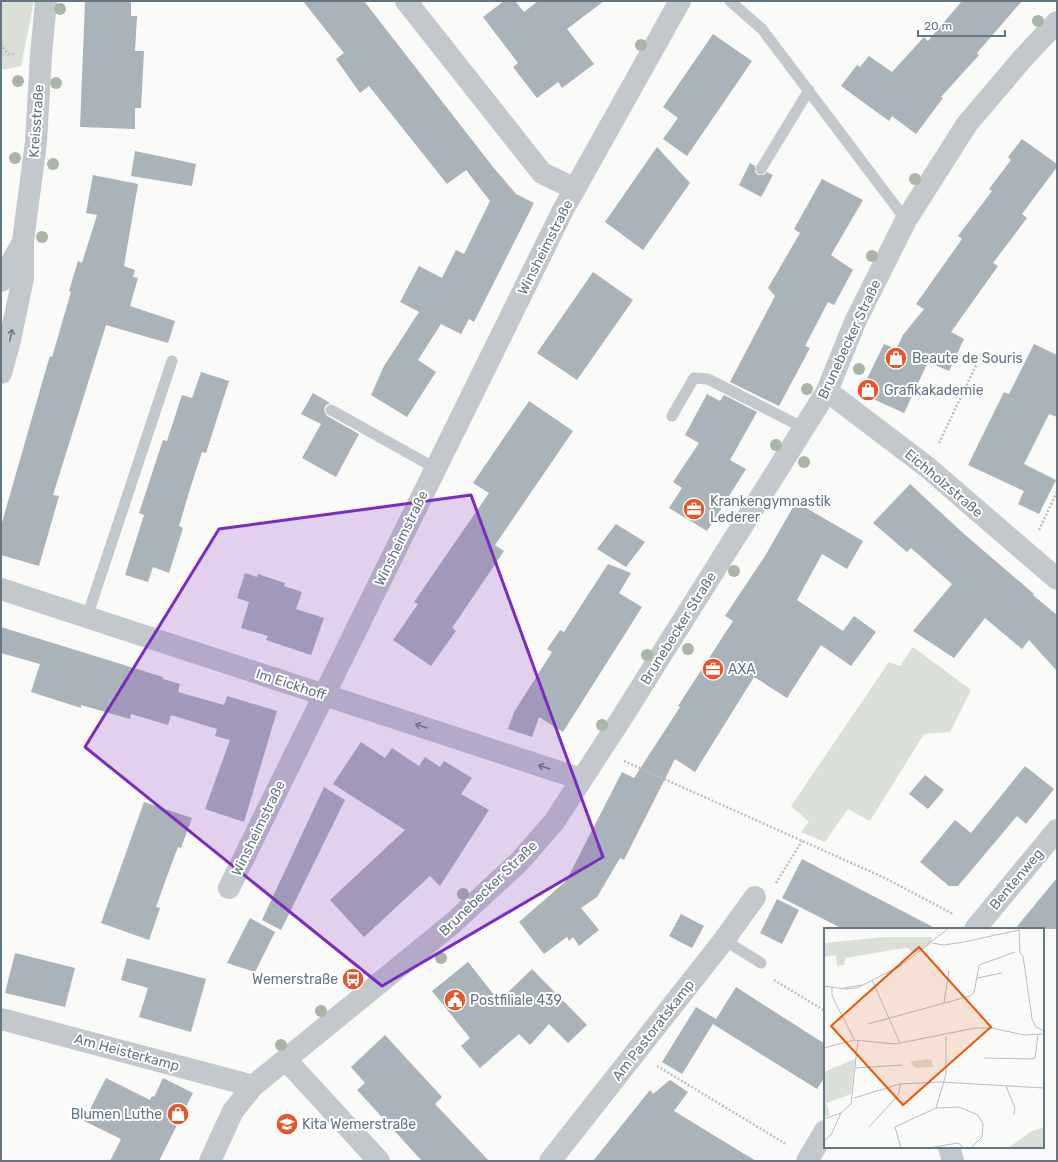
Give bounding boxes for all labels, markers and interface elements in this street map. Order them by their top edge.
scale bar [918,12,1005,38]
text: 20 m [924,19,952,33]
street label: Kreisstraße [25,84,48,158]
street label: Winsheimstraße [514,197,577,297]
street label: Brunebecker Straße [814,277,885,402]
one-way arrow [8,329,16,342]
shop icon: Beaute de Souris [883,345,909,371]
place label: Beaute de Souris [912,350,1023,367]
shop icon: Grafikakademie [855,377,881,403]
place label: Grafikakademie [884,382,984,399]
street label: Eichholzstraße [901,446,986,521]
street label: Winsheimstraße [371,488,432,589]
place label: Krankengymnastik Lederer [710,493,832,526]
office icon: Krankengymnastik Lederer [681,496,707,522]
street label: Brunebecker Straße [637,569,720,688]
office icon: AXA [700,656,726,682]
place label: AXA [728,661,756,678]
street label: Im Eickhoff [254,665,328,704]
one-way arrow [415,722,427,730]
one-way arrow [538,763,551,770]
street label: Winsheimstraße [228,778,289,879]
street label: Brunebecker Straße [436,837,541,940]
street label: Bentenweg [986,845,1047,913]
inset map [824,928,1044,1148]
bus stop icon: Wemerstraße [340,966,366,992]
place label: Wemerstraße [252,971,338,988]
street label: Am Pastoratskamp [609,976,698,1084]
public building icon: Postfiliale 439 [442,987,468,1013]
place label: Postfiliale 439 [470,992,562,1009]
street label: Am Heisterkamp [73,1030,181,1075]
shop icon: Blumen Luthe [165,1101,191,1127]
place label: Blumen Luthe [71,1106,162,1123]
school or university icon: Kita Wemerstraße [274,1111,300,1137]
place label: Kita Wemerstraße [302,1116,416,1133]

